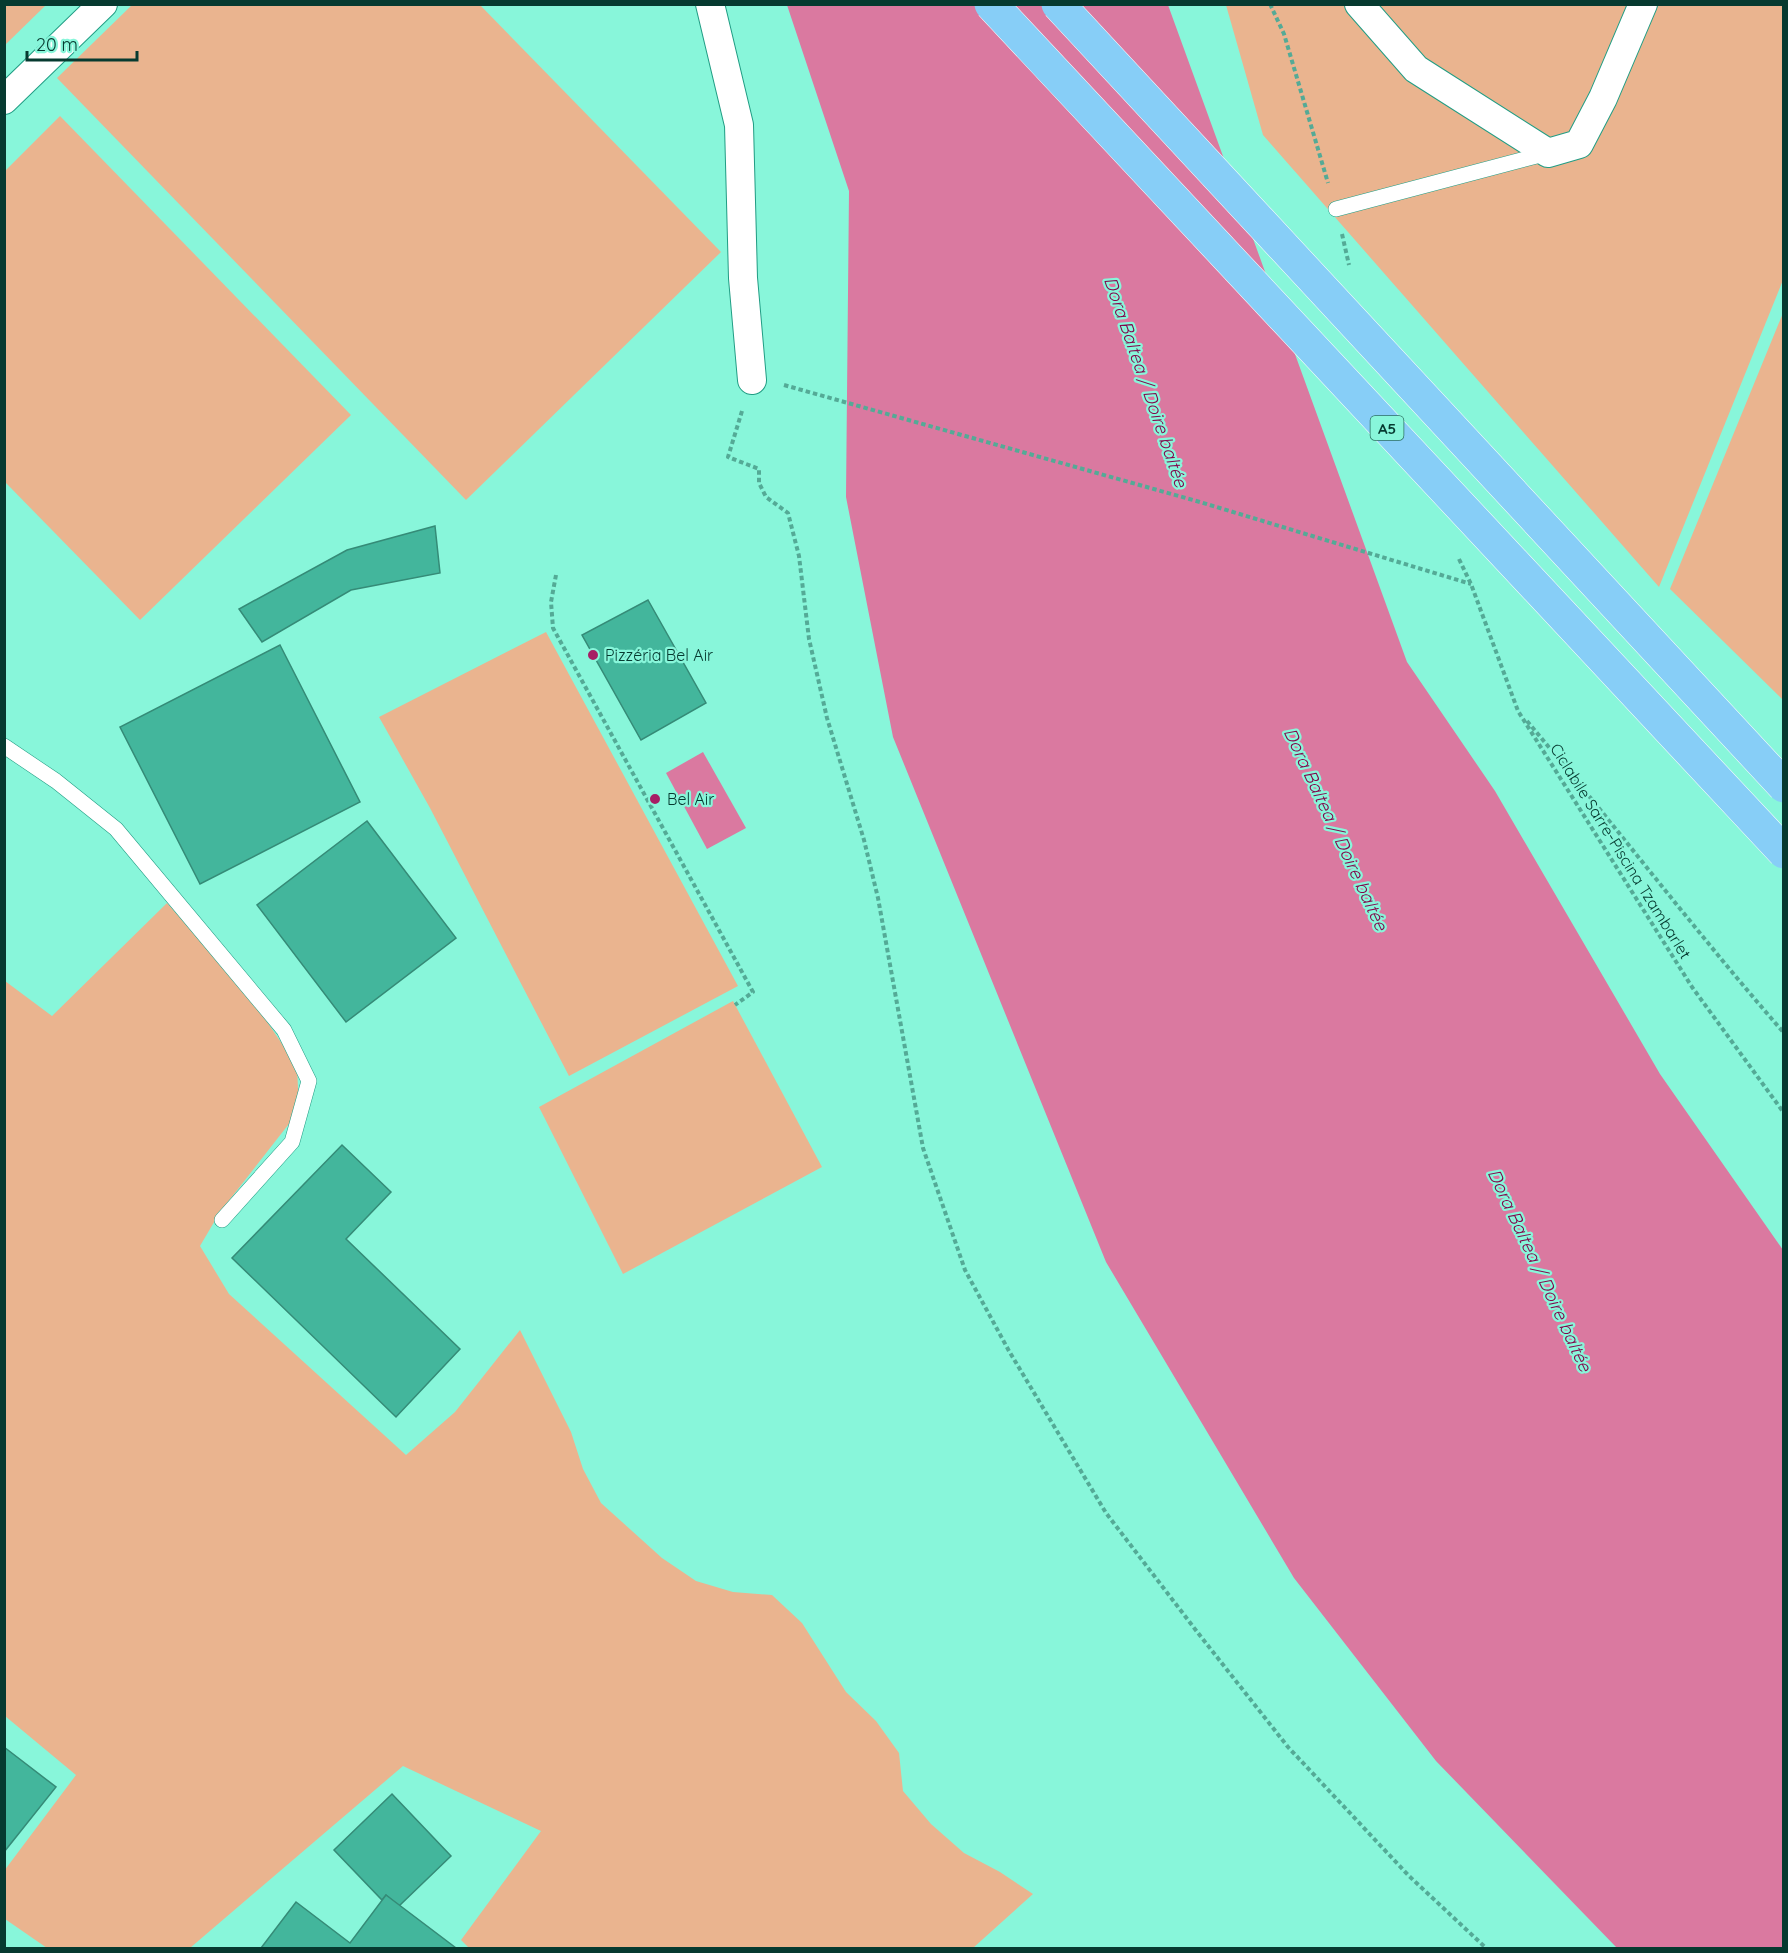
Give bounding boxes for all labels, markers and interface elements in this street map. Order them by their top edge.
scale bar [27,24,136,62]
text: 20 m [36,33,78,56]
water label: Dora Baltea / Doire baltée [1099,274,1193,491]
road number: A5 [1370,416,1404,440]
place label: Pizzéria Bel Air [605,645,713,665]
marker: Pizzéria Bel Air [586,648,600,662]
water label: Dora Baltea / Doire baltée [1279,724,1394,935]
street label: Ciclabile Sarre-Piscina Tzambarlet [1546,740,1696,962]
place label: Bel Air [667,789,714,809]
marker: Bel Air [648,792,662,806]
water label: Dora Baltea / Doire baltée [1483,1165,1598,1376]

